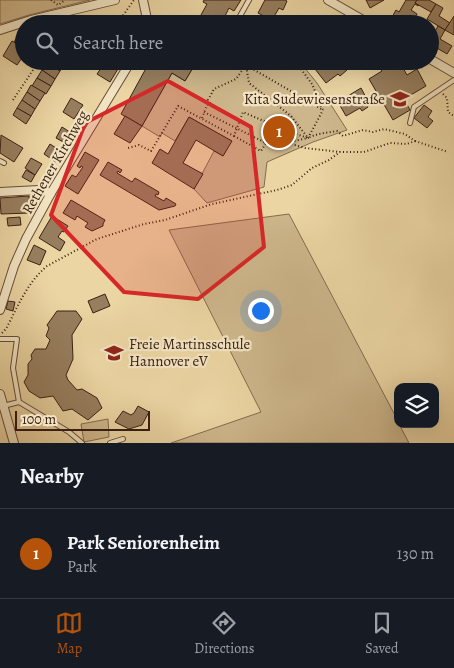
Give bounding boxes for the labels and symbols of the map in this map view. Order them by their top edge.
school or university icon: Kita Sudewiesenstraße [389,88,411,110]
place label: Kita Sudewiesenstraße [244,89,385,109]
street label: Rethener Kirchweg [17,106,93,217]
pin: 1 [263,113,295,151]
your location [248,298,274,324]
place label: Freie Martinsschule Hannover eV [129,334,251,371]
school or university icon: Freie Martinsschule Hannover eV [103,342,125,364]
scale bar [15,408,150,431]

